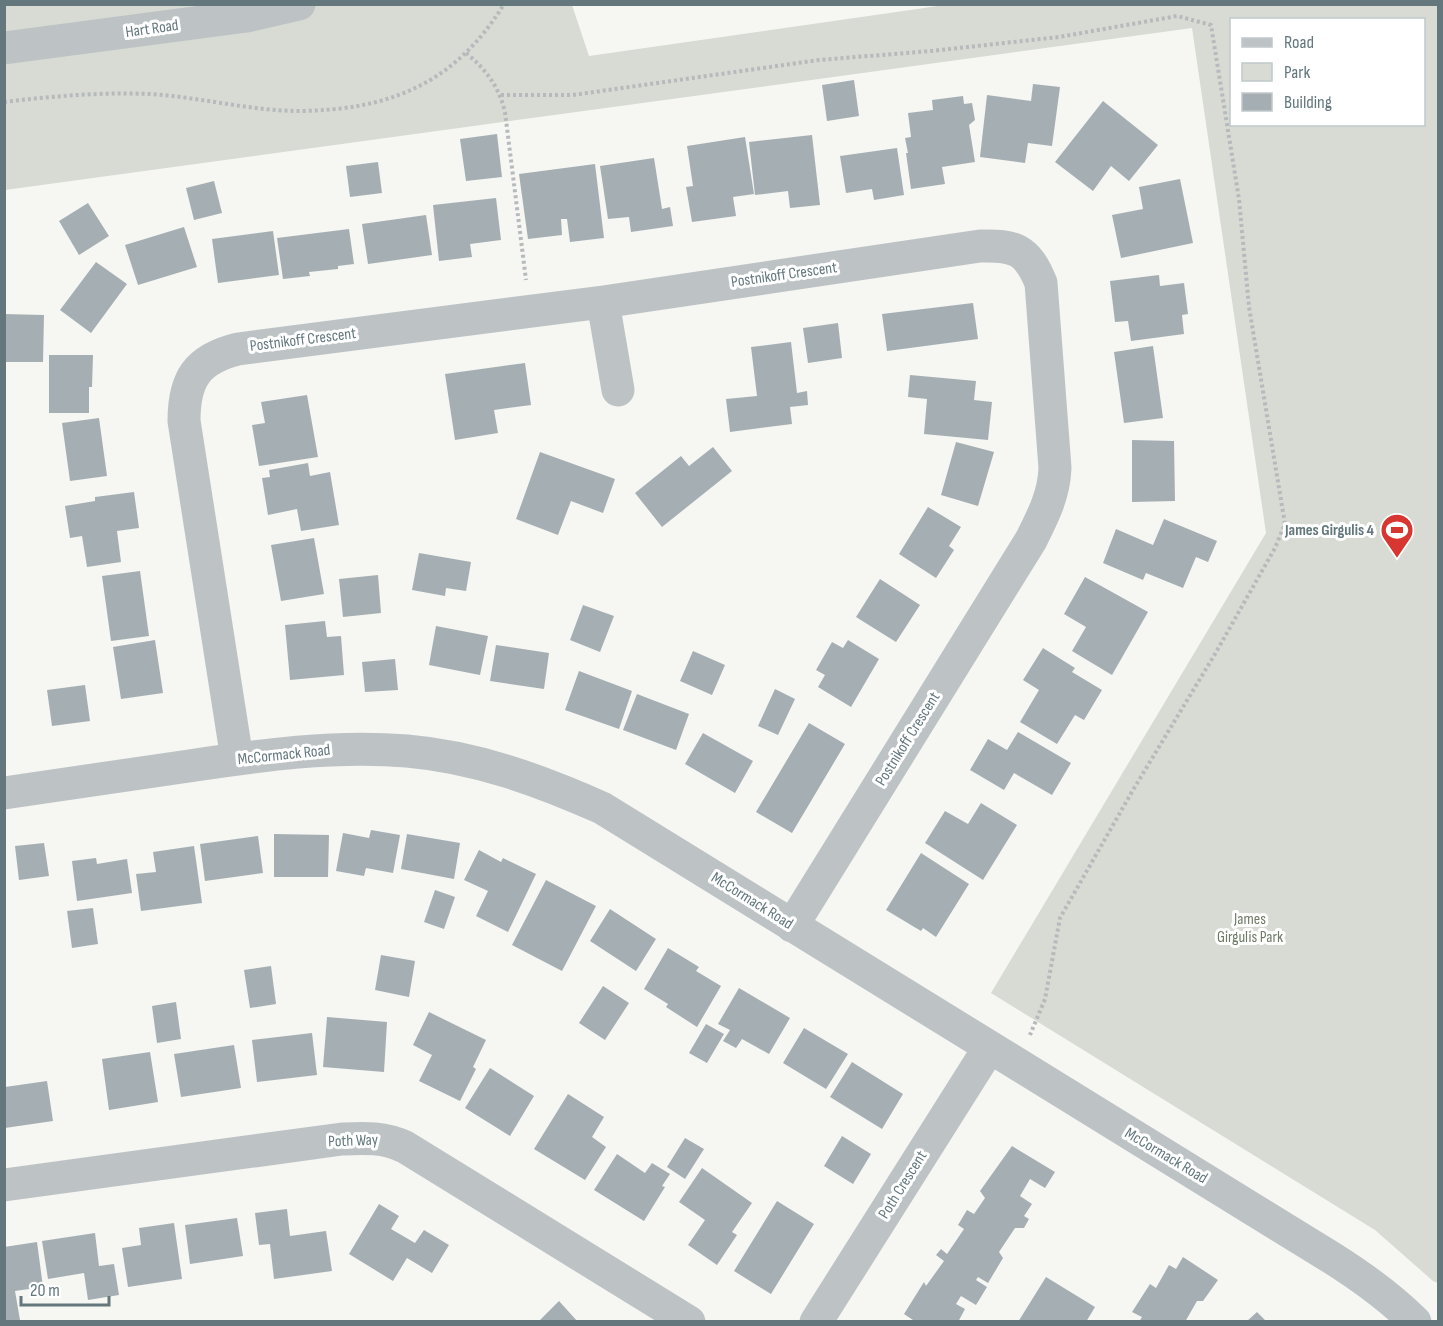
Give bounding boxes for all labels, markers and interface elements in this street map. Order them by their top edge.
street label: Hart Road [124,16,180,42]
legend [1230,18,1425,126]
text: Road [1284,32,1314,53]
text: Park [1284,62,1310,83]
text: Building [1284,92,1332,113]
street label: Postnikoff Crescent [730,258,838,292]
street label: Postnikoff Crescent [249,324,357,356]
sports icon: James Girgulis 4 [1379,512,1415,559]
place label: James Girgulis 4 [1284,521,1375,540]
street label: Postnikoff Crescent [872,689,944,789]
street label: McCormack Road [237,741,331,769]
street label: McCormack Road [708,868,796,934]
park label: James Girgulis Park [1217,910,1283,947]
street label: McCormack Road [1121,1124,1211,1188]
street label: Poth Way [328,1131,378,1151]
street label: Poth Crescent [875,1147,931,1222]
scale bar [21,1269,110,1307]
text: 20 m [30,1280,60,1301]

